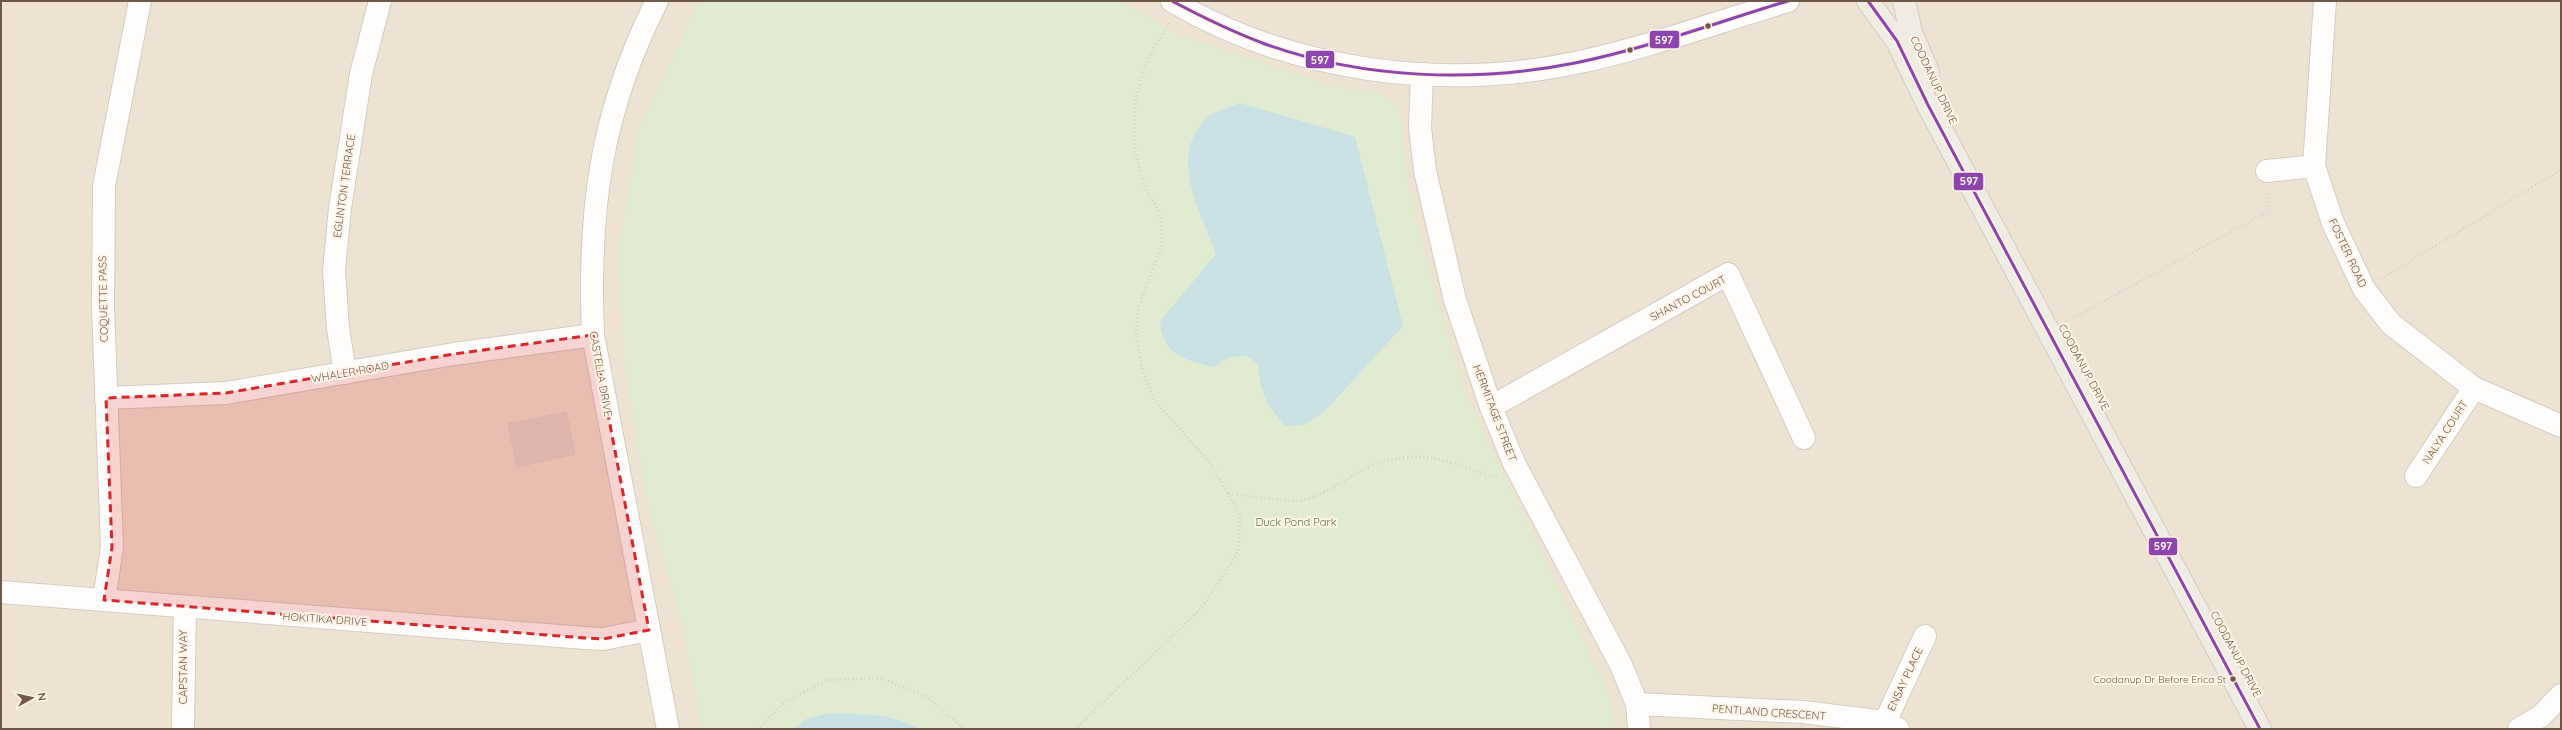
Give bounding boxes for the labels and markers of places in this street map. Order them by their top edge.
unlabelled marker [1703,21,1713,31]
unlabelled marker [1625,45,1635,55]
place label: Coodanup Dr Before Erica St [2093,673,2227,686]
marker: Coodanup Dr Before Erica St [2228,674,2238,684]

